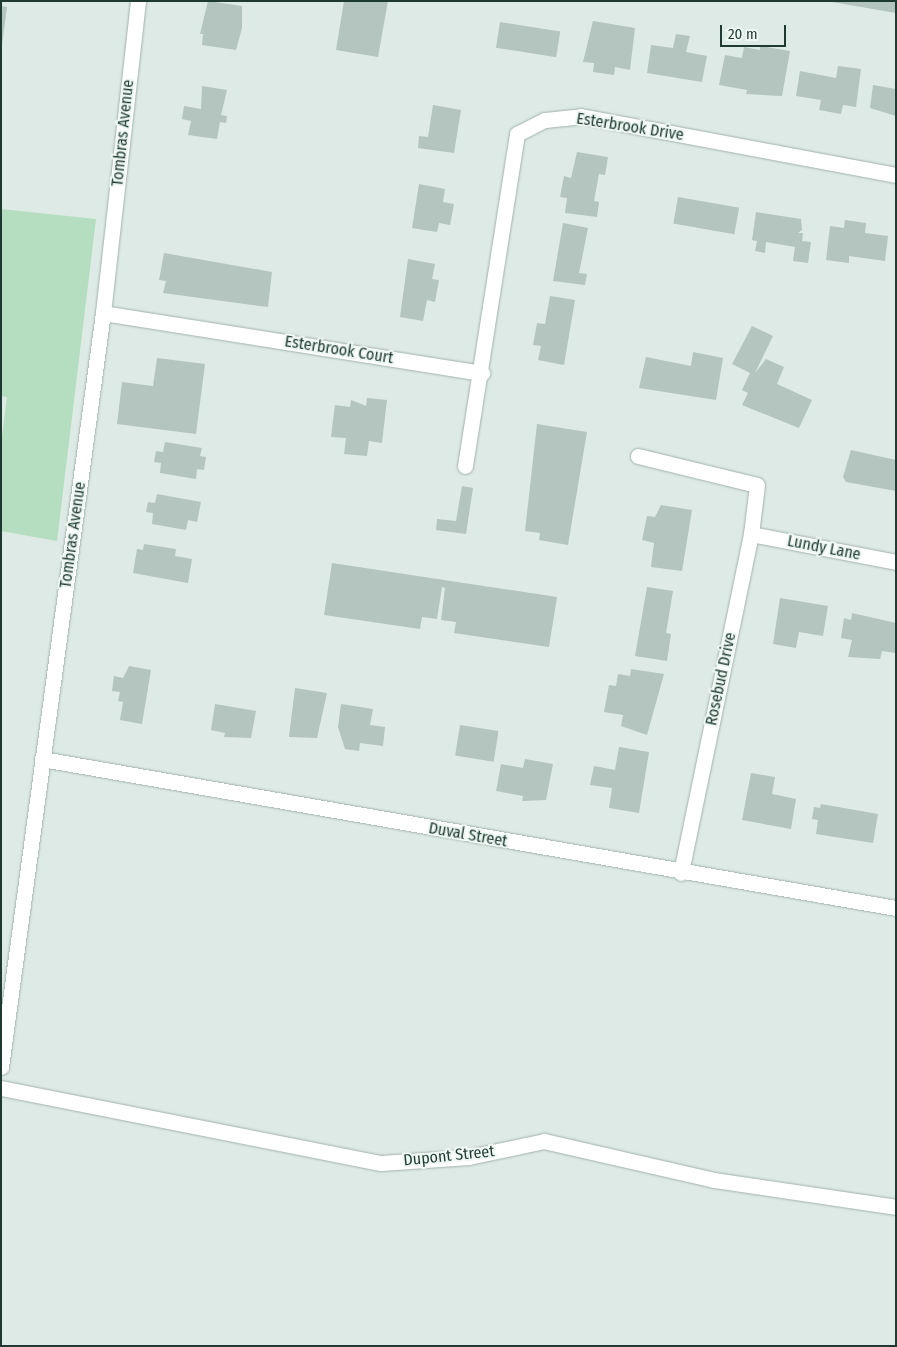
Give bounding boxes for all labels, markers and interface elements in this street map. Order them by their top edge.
scale bar [722,15,788,47]
text: 20 m [728,25,758,43]
street label: Tombras Avenue [108,79,138,187]
street label: Esterbrook Drive [575,109,685,145]
street label: Esterbrook Court [283,332,395,368]
street label: Tombras Avenue [56,481,90,589]
street label: Lundy Lane [786,531,862,565]
street label: Rosebud Drive [702,631,740,727]
street label: Duval Street [427,819,509,851]
street label: Dupont Street [403,1142,495,1170]

